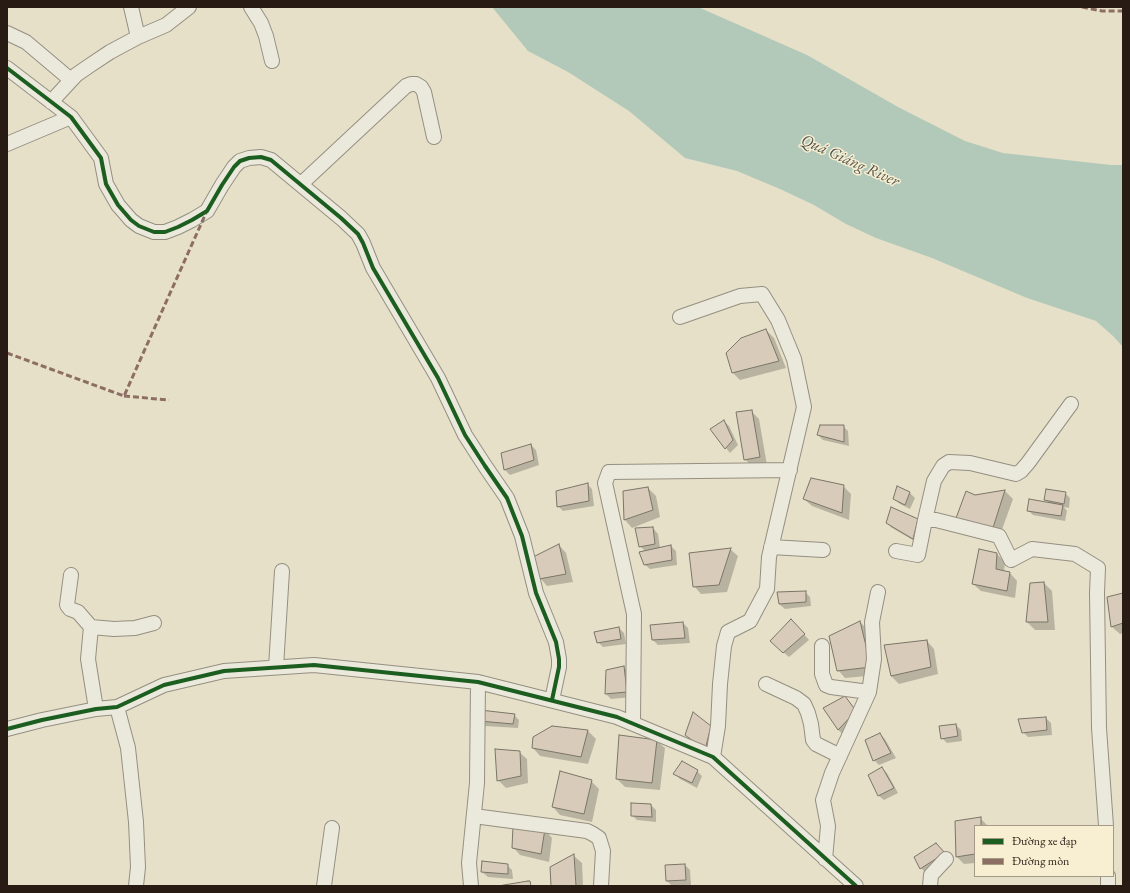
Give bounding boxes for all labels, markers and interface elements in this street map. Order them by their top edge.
water label: Quá Giáng River [798,131,902,191]
legend [974,825,1114,877]
text: Đường xe đạp [1012,833,1077,849]
text: Đường mòn [1012,853,1069,869]

